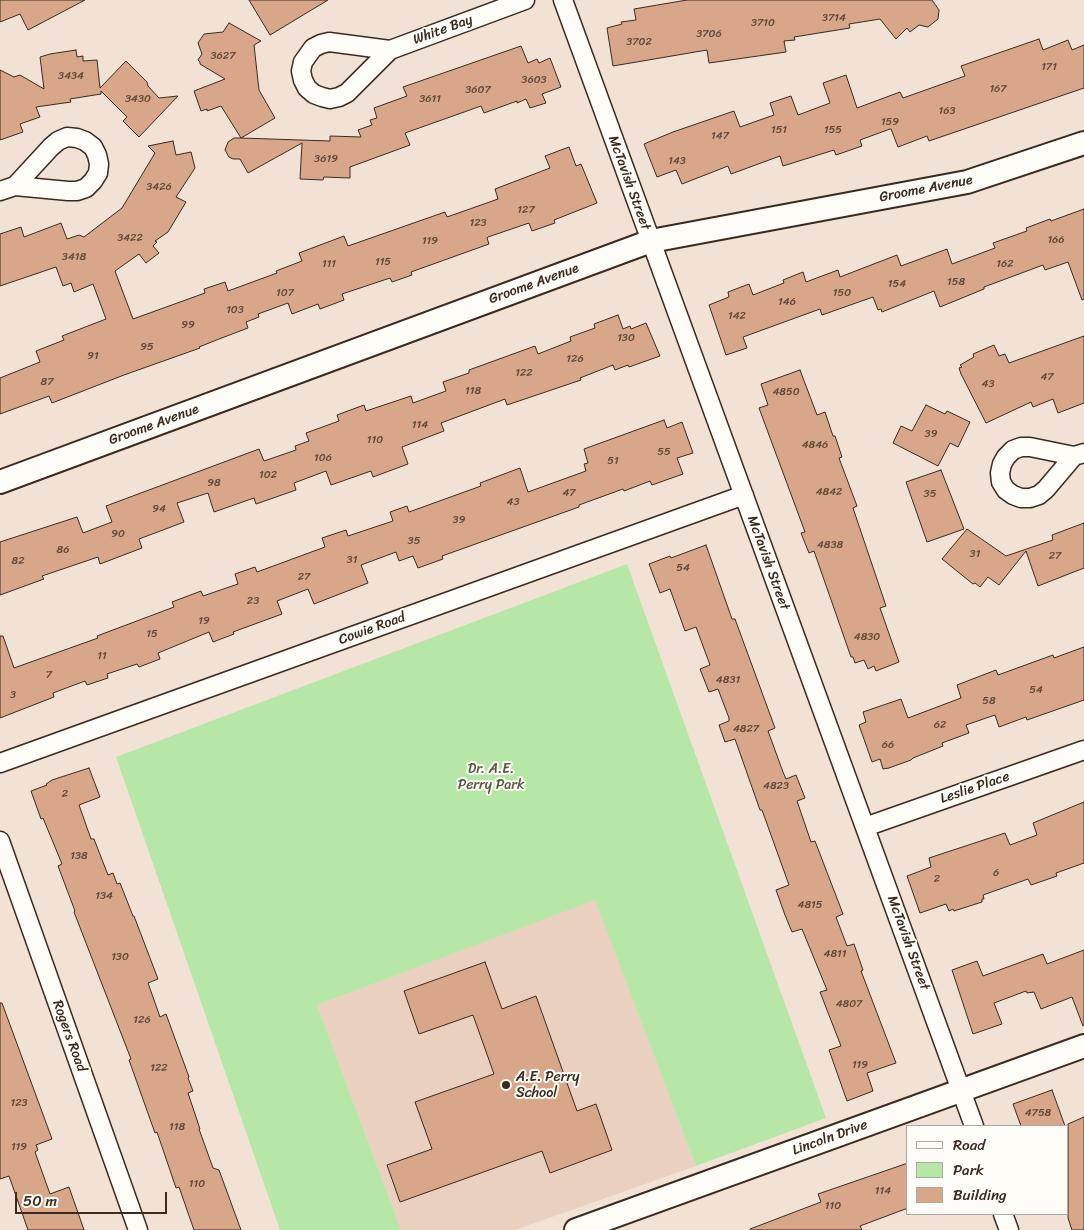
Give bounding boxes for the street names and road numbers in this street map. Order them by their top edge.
street label: White Bay [411,11,475,49]
street label: McTavish Street [604,133,654,233]
street label: Groome Avenue [878,172,974,206]
street label: Groome Avenue [487,260,581,308]
street label: Groome Avenue [107,401,201,449]
street label: McTavish Street [743,513,793,613]
street label: Cowie Road [336,609,408,649]
street label: Leslie Place [938,768,1012,808]
street label: McTavish Street [883,893,933,993]
street label: Rogers Road [48,998,90,1074]
street label: Lincoln Drive [790,1117,870,1159]

